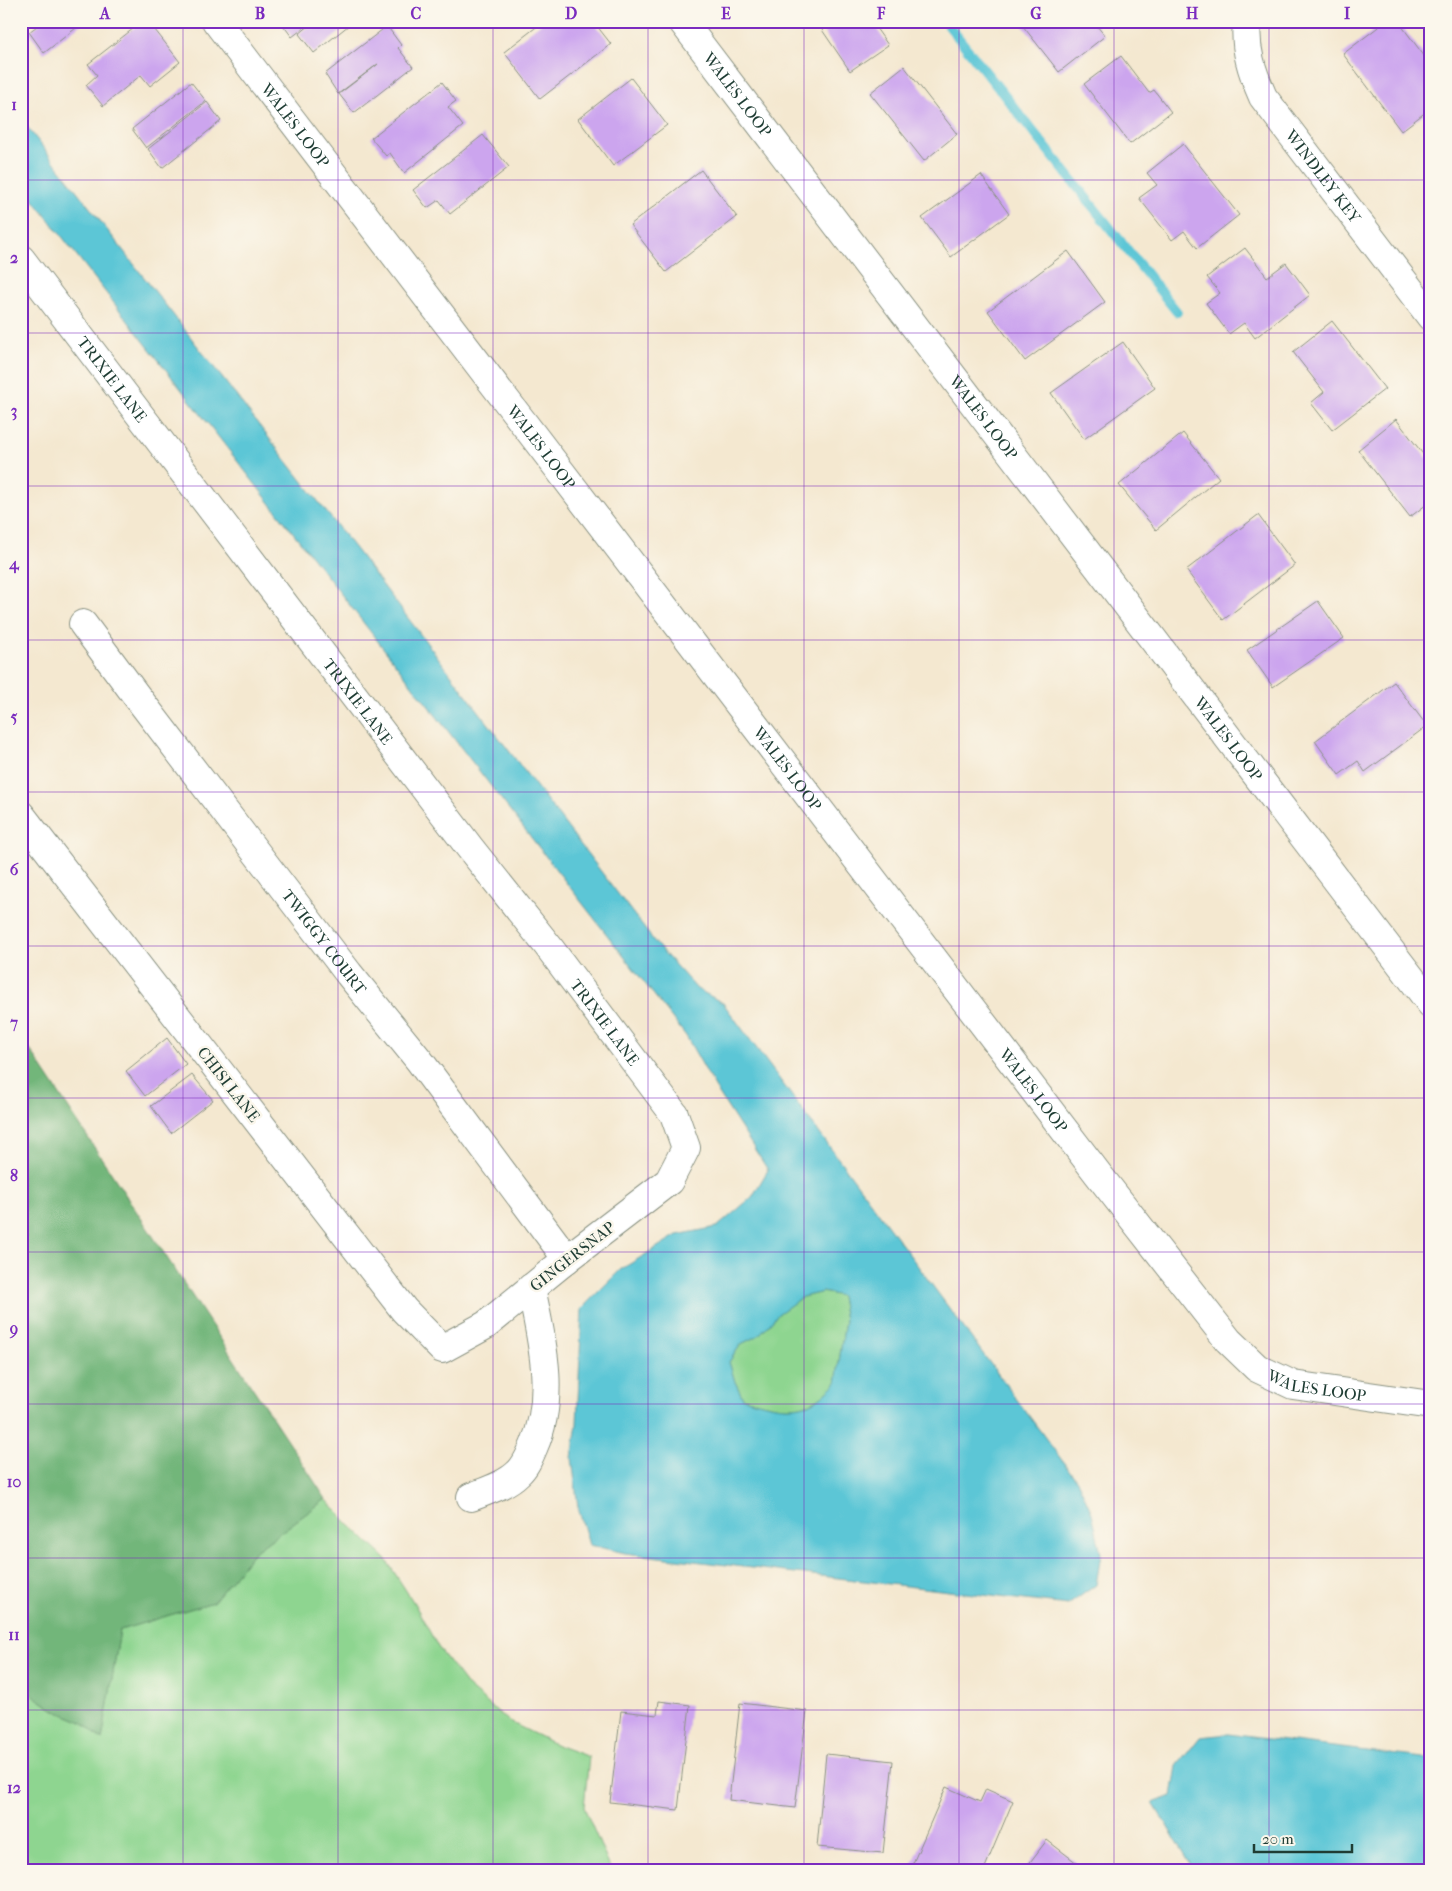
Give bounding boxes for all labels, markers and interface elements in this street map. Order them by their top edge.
text: A [99,4,111,23]
text: B [255,4,265,23]
text: C [411,4,422,23]
text: D [565,4,577,23]
text: E [721,4,731,23]
text: F [876,4,886,23]
text: G [1030,4,1042,23]
text: H [1186,4,1199,23]
text: I [1344,4,1351,23]
street label: WALES LOOP [699,48,776,141]
street label: WALES LOOP [256,79,334,171]
text: 1 [11,95,17,114]
street label: WINDLEY KEY [1281,125,1365,227]
text: 2 [10,248,18,267]
street label: TRIXIE LANE [73,333,151,426]
street label: WALES LOOP [945,371,1022,463]
street label: WALES LOOP [503,400,580,493]
text: 3 [11,401,17,421]
text: 4 [8,554,20,574]
street label: TRIXIE LANE [319,655,397,748]
street label: WALES LOOP [1190,692,1267,785]
text: 5 [11,707,18,726]
street label: WALES LOOP [749,722,826,815]
text: 6 [10,860,19,879]
street label: TWIGGY COURT [278,886,371,998]
street label: TRIXIE LANE [566,976,643,1069]
text: 7 [9,1013,18,1032]
street label: CHISI LANE [193,1043,264,1126]
street label: WALES LOOP [995,1044,1072,1136]
text: 8 [10,1166,18,1185]
street label: GINGERSNAP [526,1217,619,1295]
text: 9 [9,1319,18,1339]
street label: WALES LOOP [1263,1365,1368,1406]
text: 10 [7,1472,21,1491]
text: 11 [8,1625,20,1644]
text: 12 [7,1778,21,1797]
scale bar [1254,1821,1352,1853]
text: 20 m [1262,1830,1294,1848]

